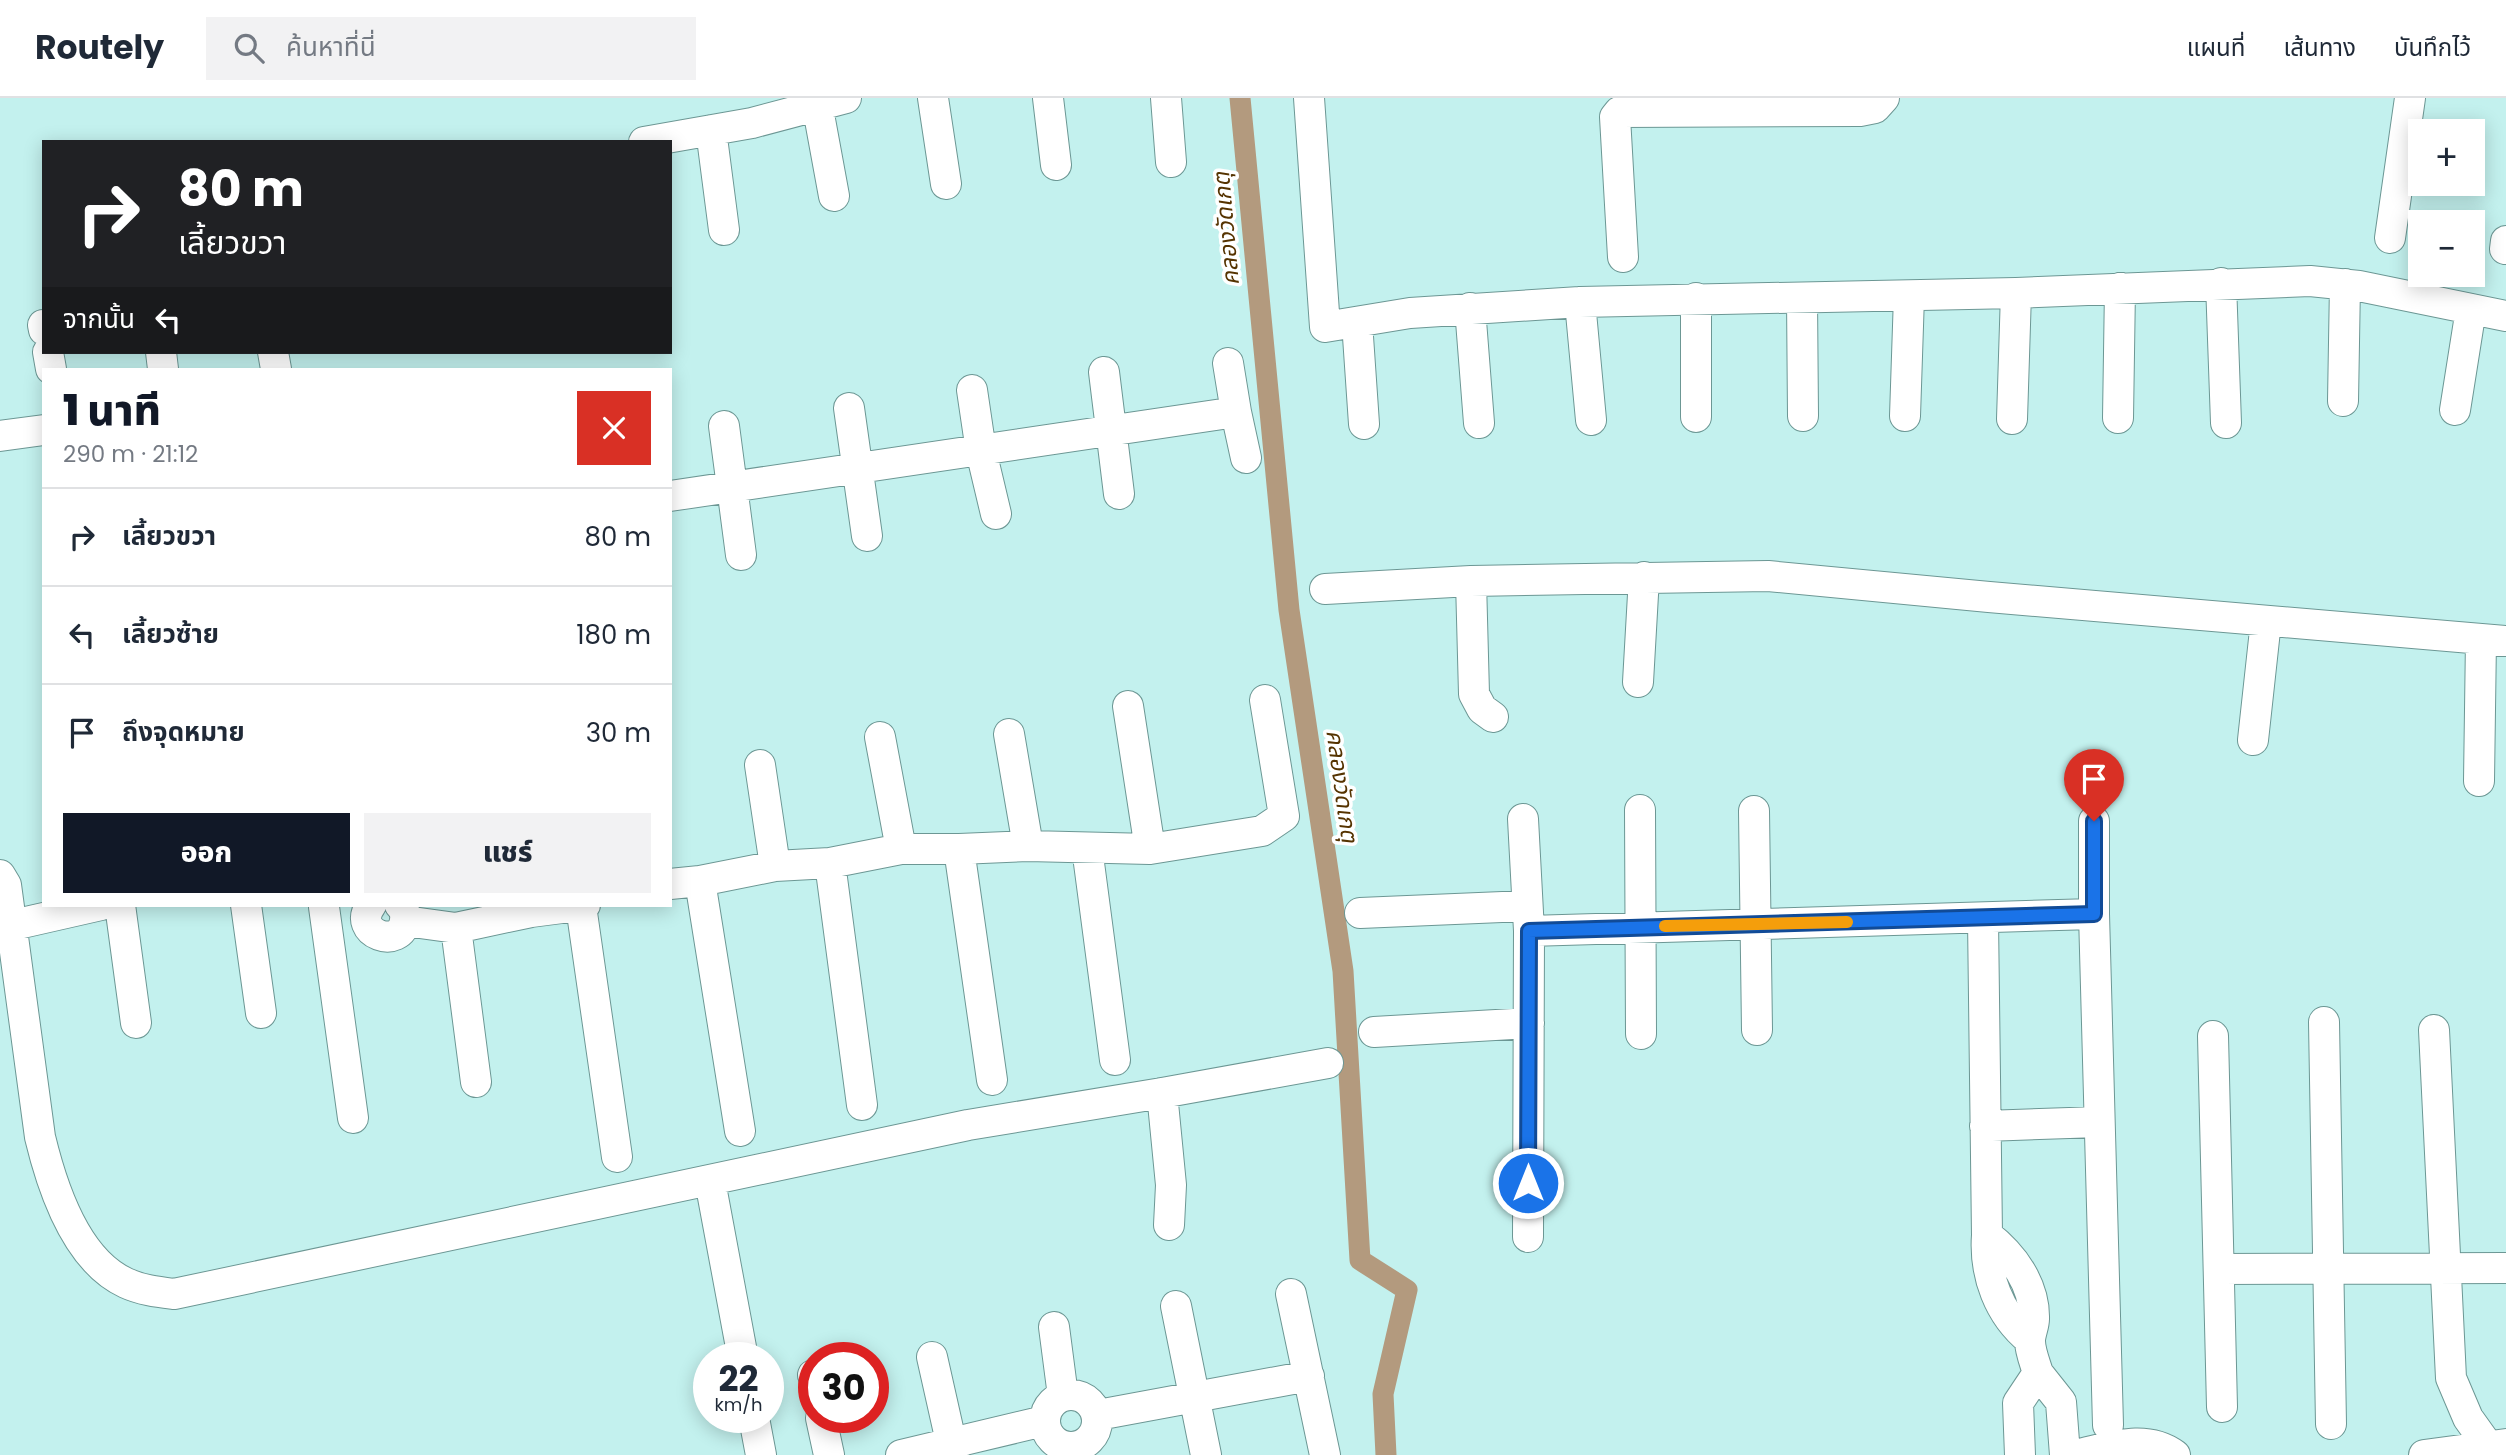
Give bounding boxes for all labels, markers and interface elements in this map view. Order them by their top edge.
search box [206,17,696,80]
text: Routely [35,24,164,71]
icon: search [230,29,268,67]
text: ค้นหาที่นี่ [286,29,376,65]
text: แผนที่ [2187,31,2245,64]
text: เส้นทาง [2283,31,2356,64]
text: บันทึกไว้ [2394,31,2471,64]
map controls [2408,119,2485,287]
button: + [2408,119,2485,196]
text: 80 m [178,155,304,223]
icon: right [63,168,154,259]
water label: คลองวัดเกตุ [1205,170,1247,287]
button: − [2408,210,2485,287]
text: เลี้ยวขวา [178,220,286,265]
text: จากนั้น [63,301,135,337]
icon: left [149,301,187,339]
text: 1 นาที [63,381,161,440]
button: close [577,391,651,465]
text: 290 m · 21:12 [63,438,198,470]
icon: right [63,518,101,556]
text: เลี้ยวขวา [122,518,216,554]
text: 80 m [585,519,651,555]
icon: left [63,616,101,654]
text: เลี้ยวซ้าย [122,616,219,652]
text: 180 m [576,617,651,653]
icon: arrive [63,714,101,752]
text: ถึงจุดหมาย [122,714,245,750]
text: 30 m [586,715,651,751]
water label: คลองวัดเกตุ [1318,728,1366,846]
pin [2064,749,2124,821]
icon: arrive [2075,760,2113,798]
button: ออก [63,813,350,893]
button: แชร์ [364,813,651,893]
position arrow [1491,1146,1565,1220]
speed limit sign: 30 [798,1342,889,1433]
text: 22 [719,1354,758,1403]
text: km/h [715,1392,762,1417]

